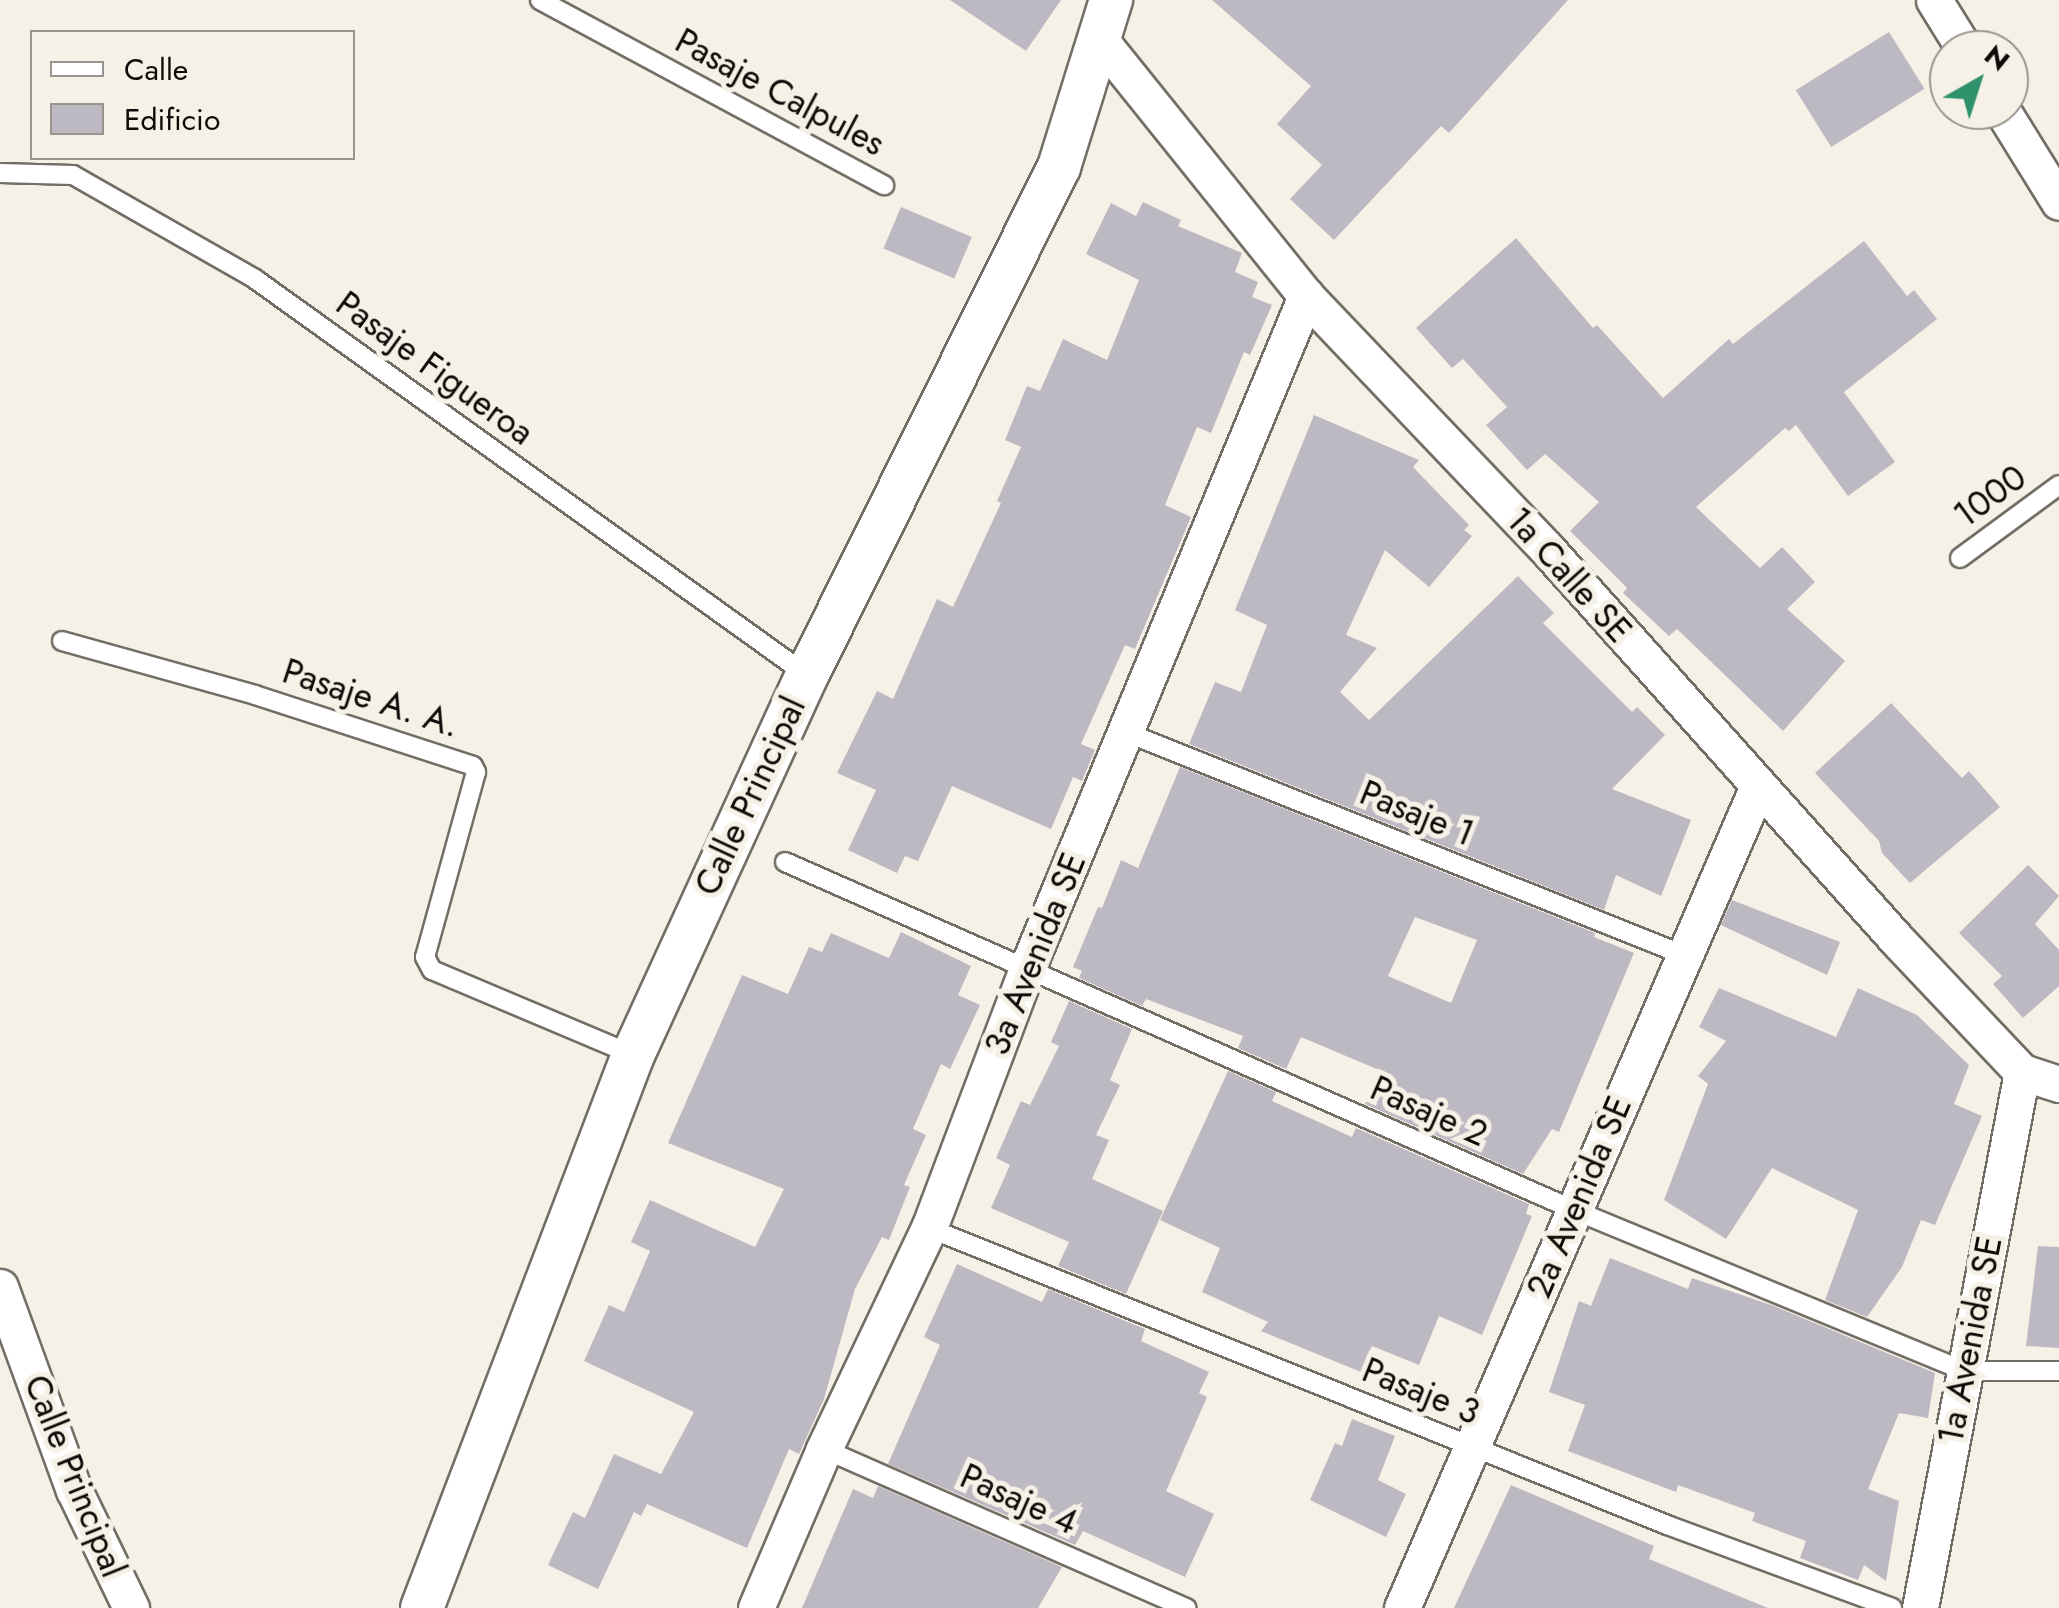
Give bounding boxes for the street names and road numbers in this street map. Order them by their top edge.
street label: Pasaje Calpules [668,19,892,165]
street label: Pasaje Figueroa [328,282,542,454]
street label: 1000 [1946,456,2034,536]
street label: 1a Calle SE [1498,499,1640,651]
street label: Pasaje A. A. [277,650,465,746]
street label: Calle Principal [686,690,814,902]
street label: Pasaje 1 [1354,771,1480,855]
street label: 3a Avenida SE [975,847,1095,1061]
street label: Pasaje 2 [1364,1067,1494,1155]
street label: 2a Avenida SE [1518,1090,1640,1304]
street label: 1a Avenida SE [1929,1233,2011,1447]
street label: Pasaje 3 [1356,1349,1486,1433]
street label: Calle Principal [15,1369,135,1583]
street label: Pasaje 4 [954,1455,1084,1543]

